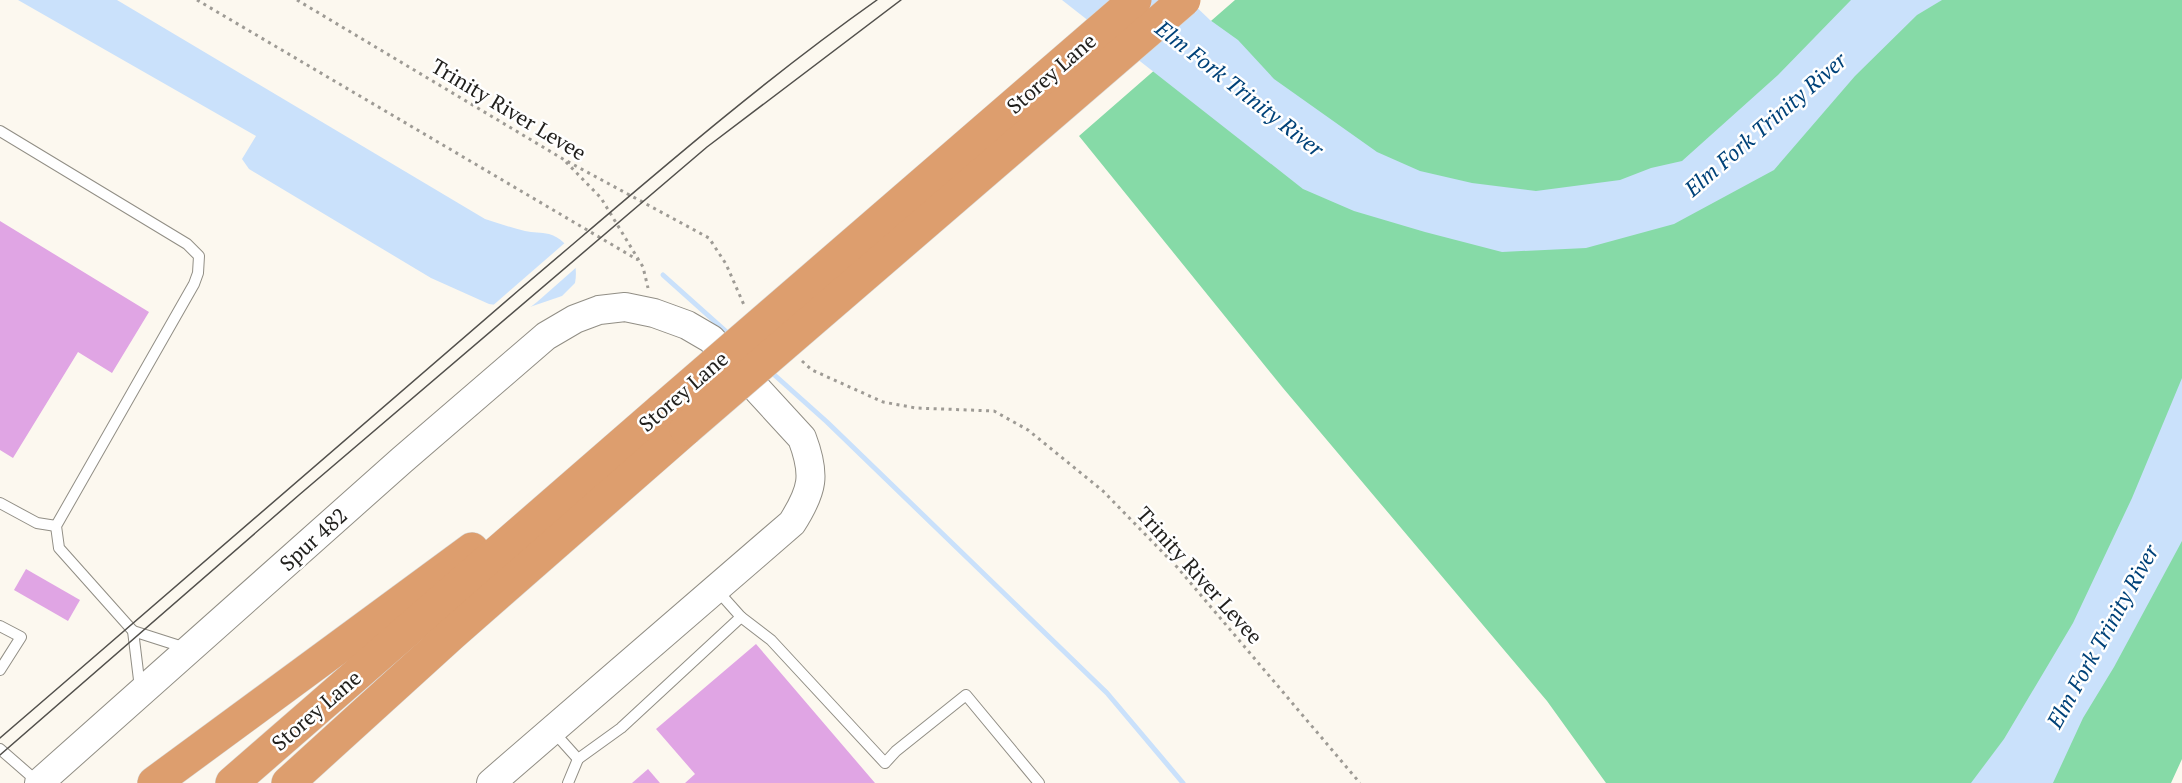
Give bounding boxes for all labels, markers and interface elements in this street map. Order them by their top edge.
water label: Elm Fork Trinity River [1149,13,1331,164]
street label: Storey Lane [1000,26,1102,120]
water label: Elm Fork Trinity River [1677,45,1853,203]
street label: Trinity River Levee [426,52,592,166]
street label: Storey Lane [632,344,734,438]
street label: Trinity River Levee [1131,500,1269,650]
street label: Spur 482 [273,501,353,577]
water label: Elm Fork Trinity River [2039,538,2165,734]
street label: Storey Lane [265,663,367,757]

